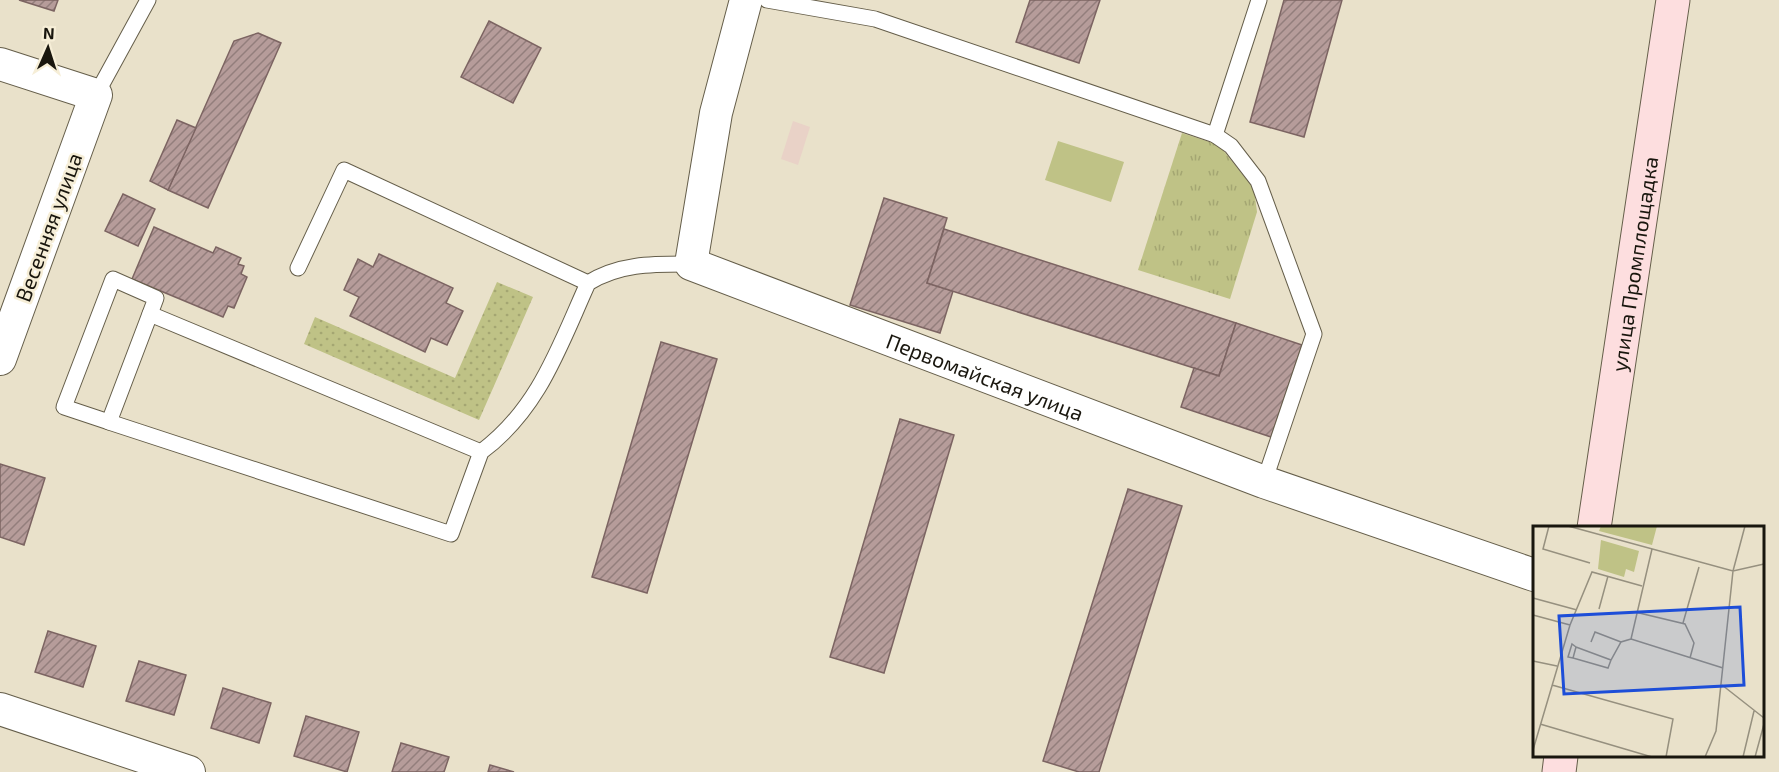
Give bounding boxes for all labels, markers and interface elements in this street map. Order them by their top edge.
north arrow [18,18,78,78]
text: N [43,23,55,42]
street label: Весенняя улица [9,149,87,305]
street label: улица Промплощадка [1605,155,1662,374]
street label: Первомайская улица [883,327,1088,425]
inset map [1533,526,1764,757]

